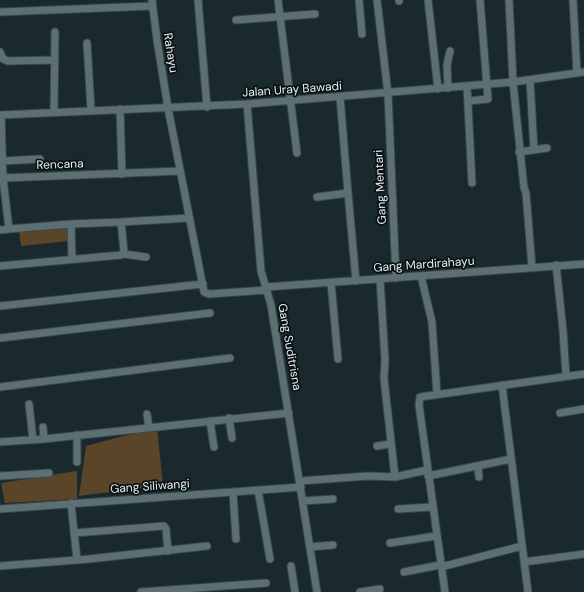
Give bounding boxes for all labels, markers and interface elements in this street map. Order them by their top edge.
street label: Rahayu [160,32,180,74]
street label: Jalan Uray Bawadi [242,79,342,101]
street label: Gang Mentari [372,149,390,225]
street label: Rencana [36,157,84,173]
street label: Gang Mardirahayu [373,254,475,276]
street label: Gang Suditrisna [274,302,304,392]
street label: Gang Siliwangi [110,477,190,497]

